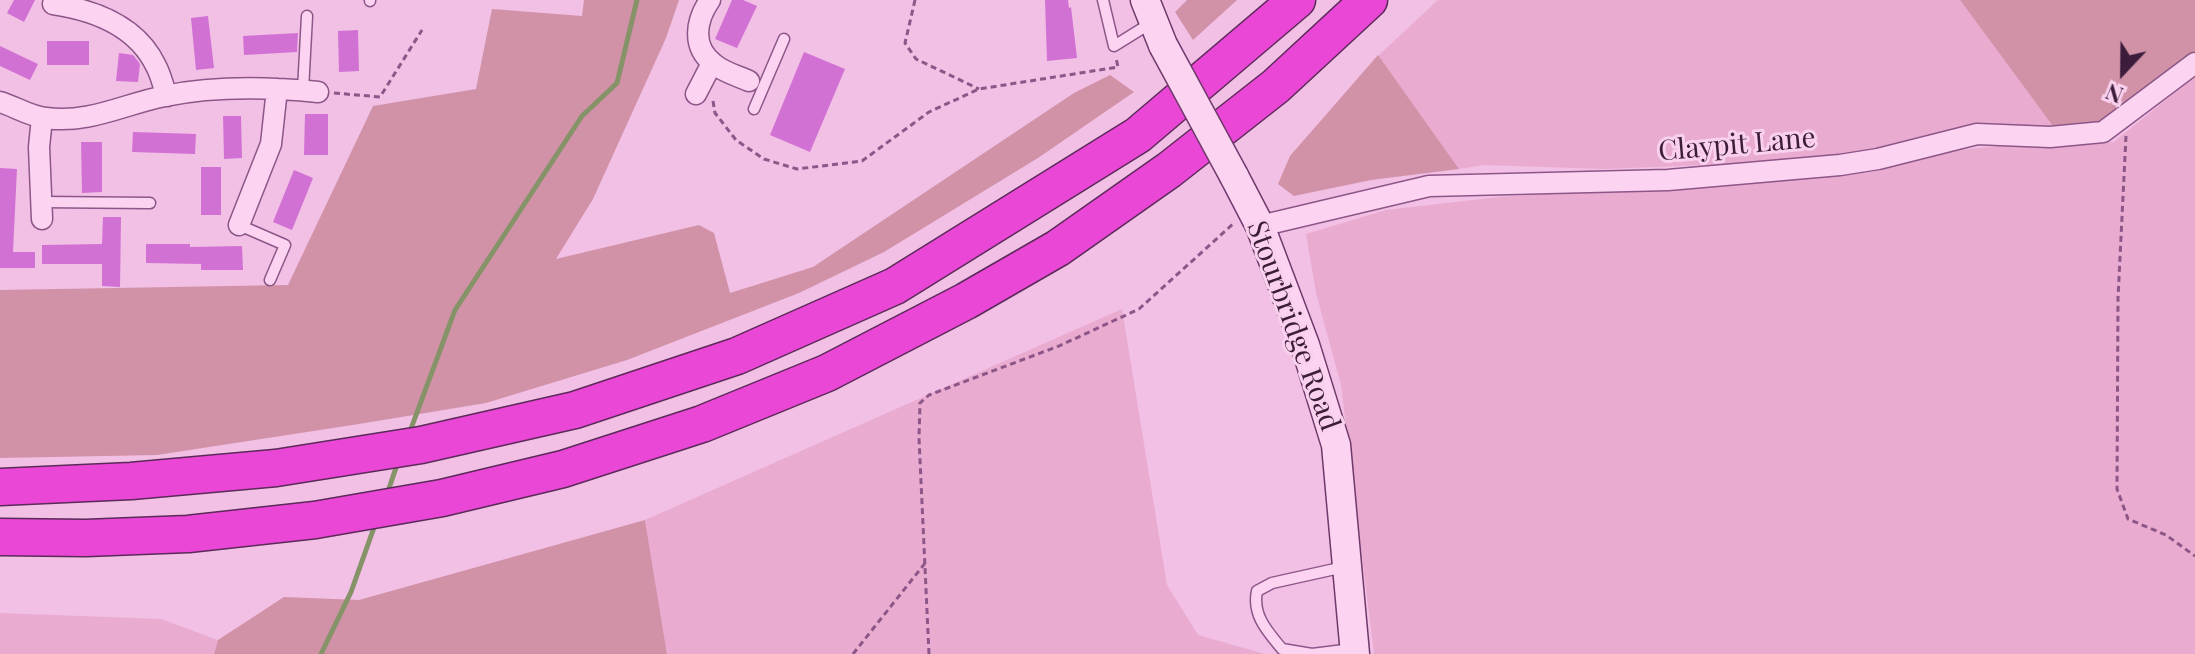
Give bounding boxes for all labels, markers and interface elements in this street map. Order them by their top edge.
north arrow [2083,32,2163,112]
text: N [2101,77,2127,111]
street label: Claypit Lane [1657,121,1817,169]
street label: Stourbridge Road [1239,217,1347,435]

